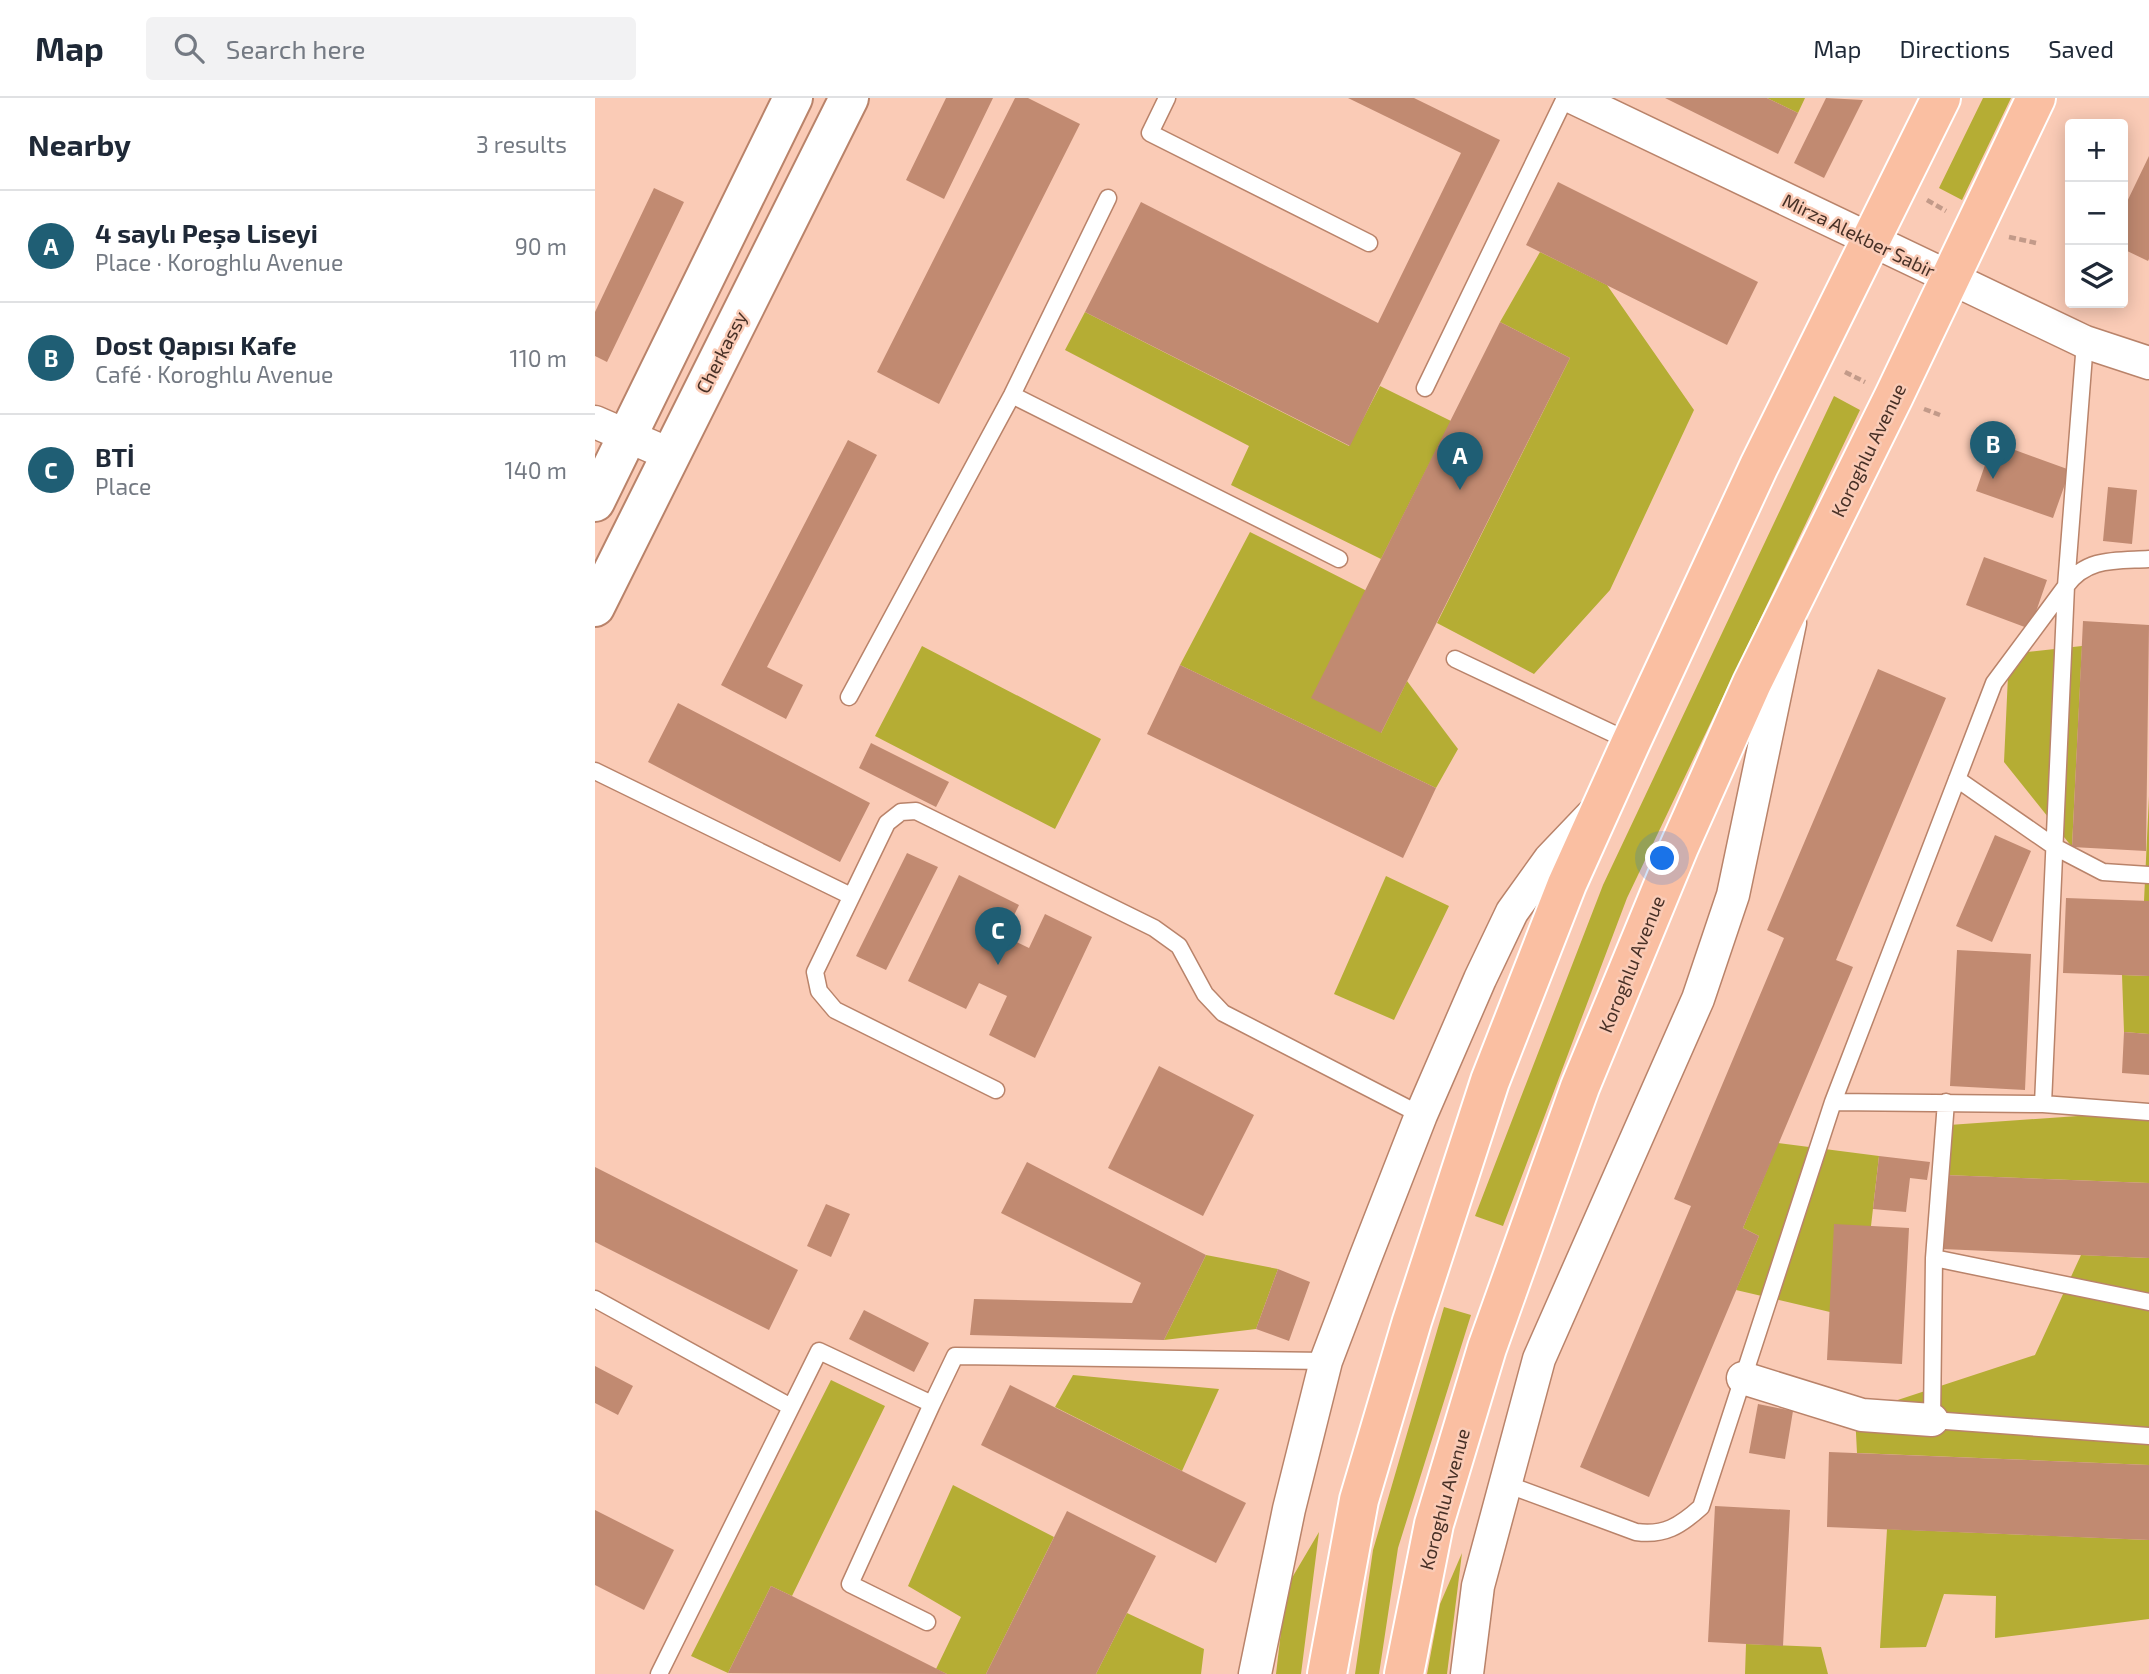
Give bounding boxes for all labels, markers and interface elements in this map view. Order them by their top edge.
search box [146,17,636,80]
text: Map [35,28,104,68]
icon: search [170,29,208,67]
text: Search here [226,33,365,64]
text: Map [1813,34,1861,63]
text: Directions [1899,34,2010,63]
text: Saved [2048,34,2114,63]
map controls [2065,119,2128,308]
button: + [2065,119,2128,182]
text: Nearby [28,126,131,162]
text: 3 results [476,130,567,158]
button: − [2065,182,2128,245]
street label: Mirza Alekber Sabir [1779,188,1939,282]
text: 4 saylı Peşə Liseyi [95,217,318,248]
text: A [43,232,59,260]
text: 90 m [515,232,567,260]
button: layers [2065,245,2128,308]
text: Place · Koroghlu Avenue [95,248,343,276]
street label: Cherkassy [691,307,751,397]
text: Dost Qapısı Kafe [95,329,297,360]
text: B [44,344,58,372]
text: 110 m [510,344,567,372]
text: Café · Koroghlu Avenue [95,360,333,388]
street label: Koroghlu Avenue [1826,380,1910,520]
pin: B [1970,421,2016,479]
pin: A [1437,432,1483,490]
text: BTİ [95,441,135,472]
text: C [44,456,58,484]
text: 140 m [505,456,567,484]
text: Place [95,472,151,500]
your location [1645,841,1679,875]
street label: Koroghlu Avenue [1593,892,1669,1036]
pin: C [975,907,1021,965]
street label: Koroghlu Avenue [1414,1426,1474,1572]

